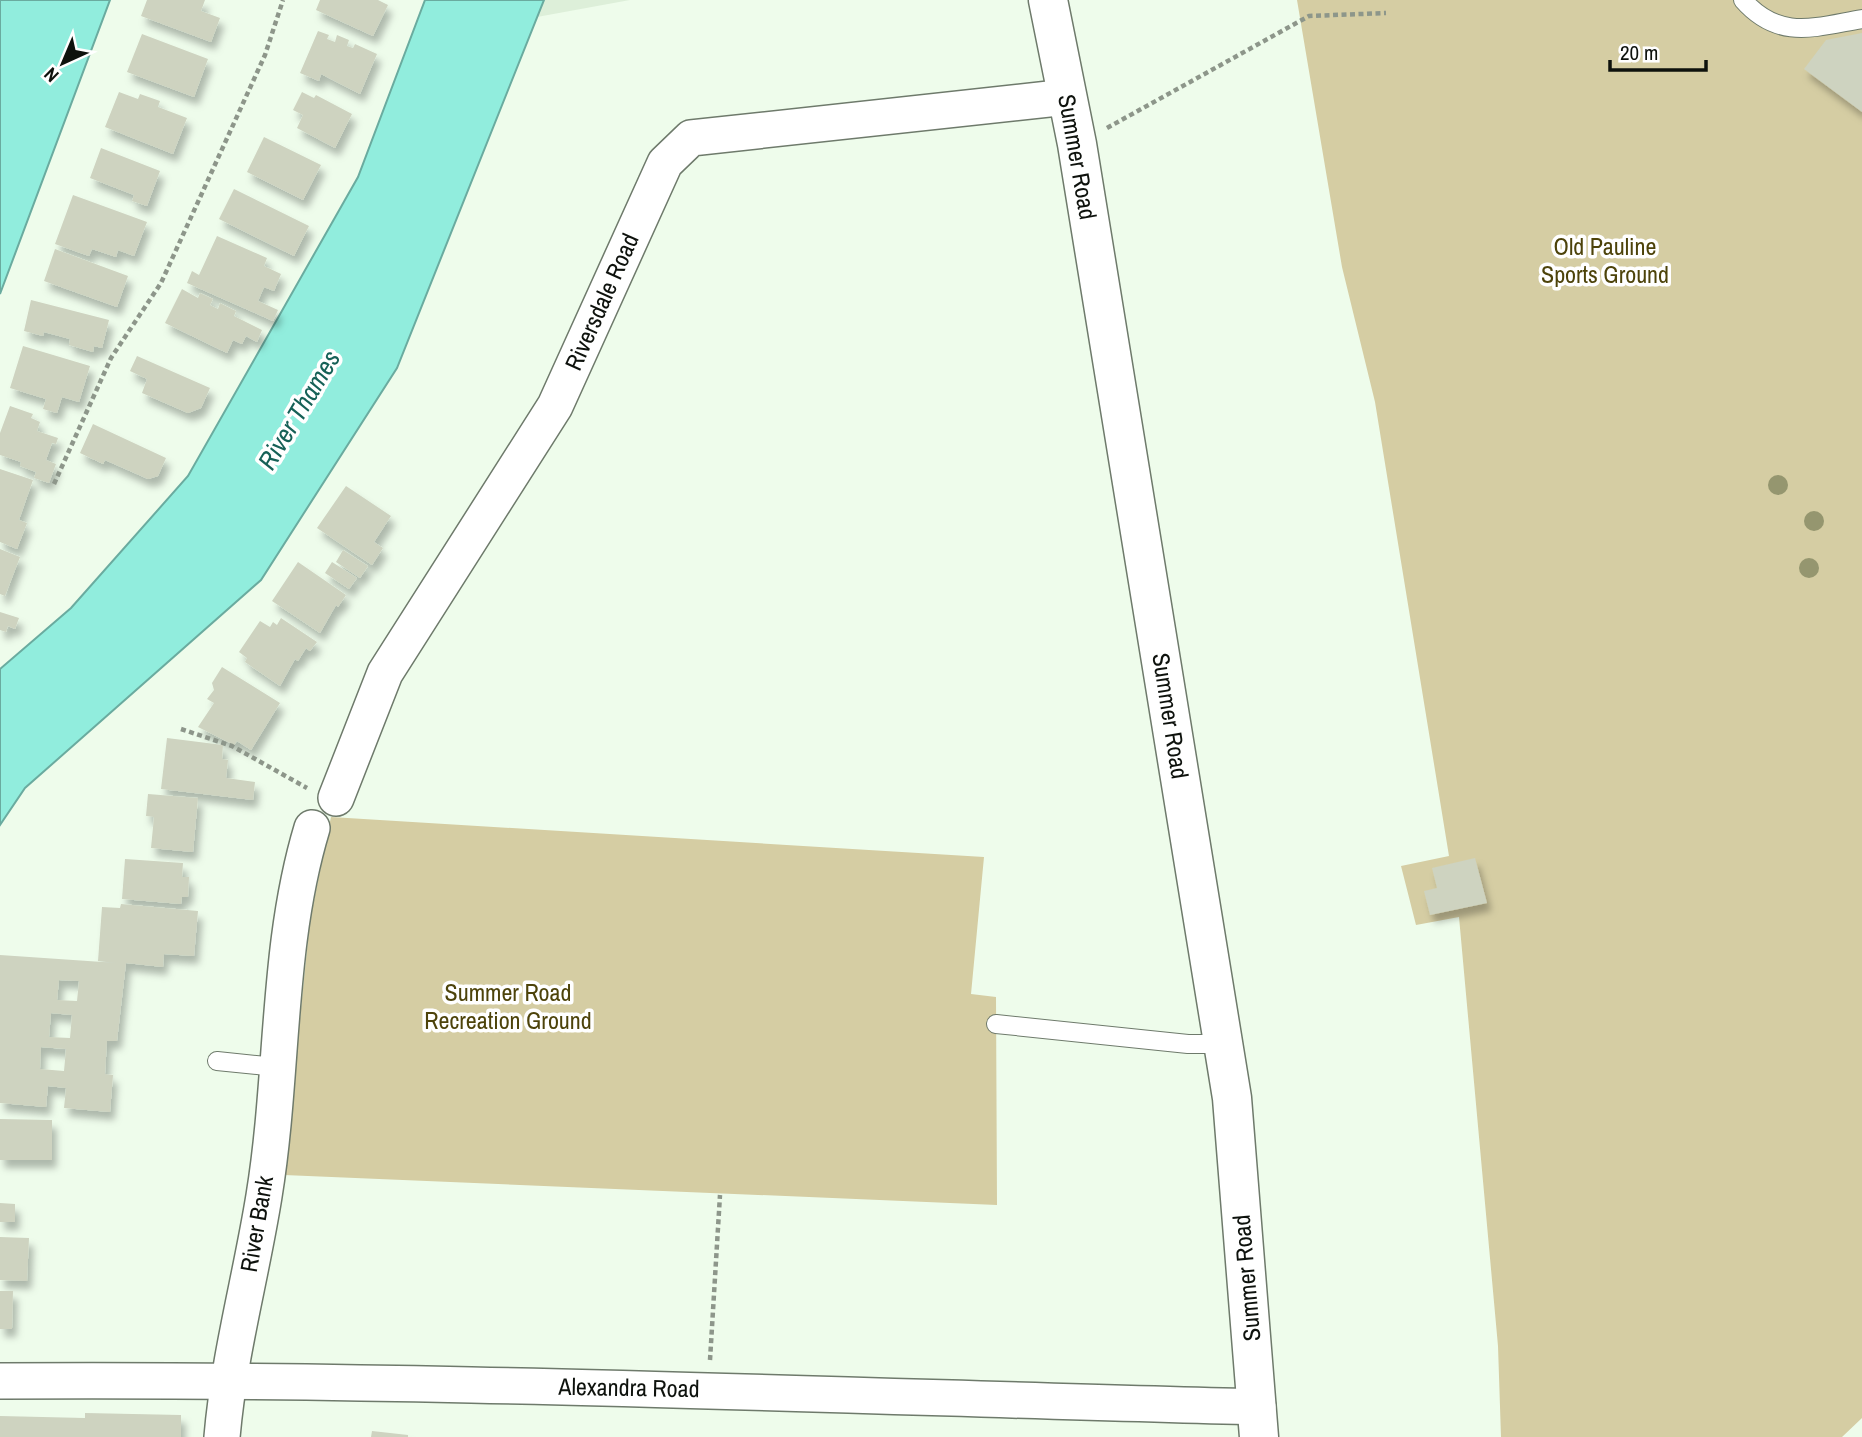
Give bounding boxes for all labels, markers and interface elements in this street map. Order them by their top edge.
north arrow [28,28,98,98]
scale bar [1610,28,1706,72]
text: 20 m [1620,38,1658,67]
text: N [38,62,64,88]
street label: Summer Road [1051,92,1105,222]
street label: Riversdale Road [557,228,646,375]
park label: Old Pauline Sports Ground [1541,230,1669,290]
water label: River Thames [249,344,348,476]
street label: Summer Road [1145,651,1197,781]
park label: Summer Road Recreation Ground [424,976,592,1036]
street label: River Bank [232,1173,280,1275]
street label: Summer Road [1225,1213,1267,1343]
street label: Alexandra Road [557,1370,700,1404]

